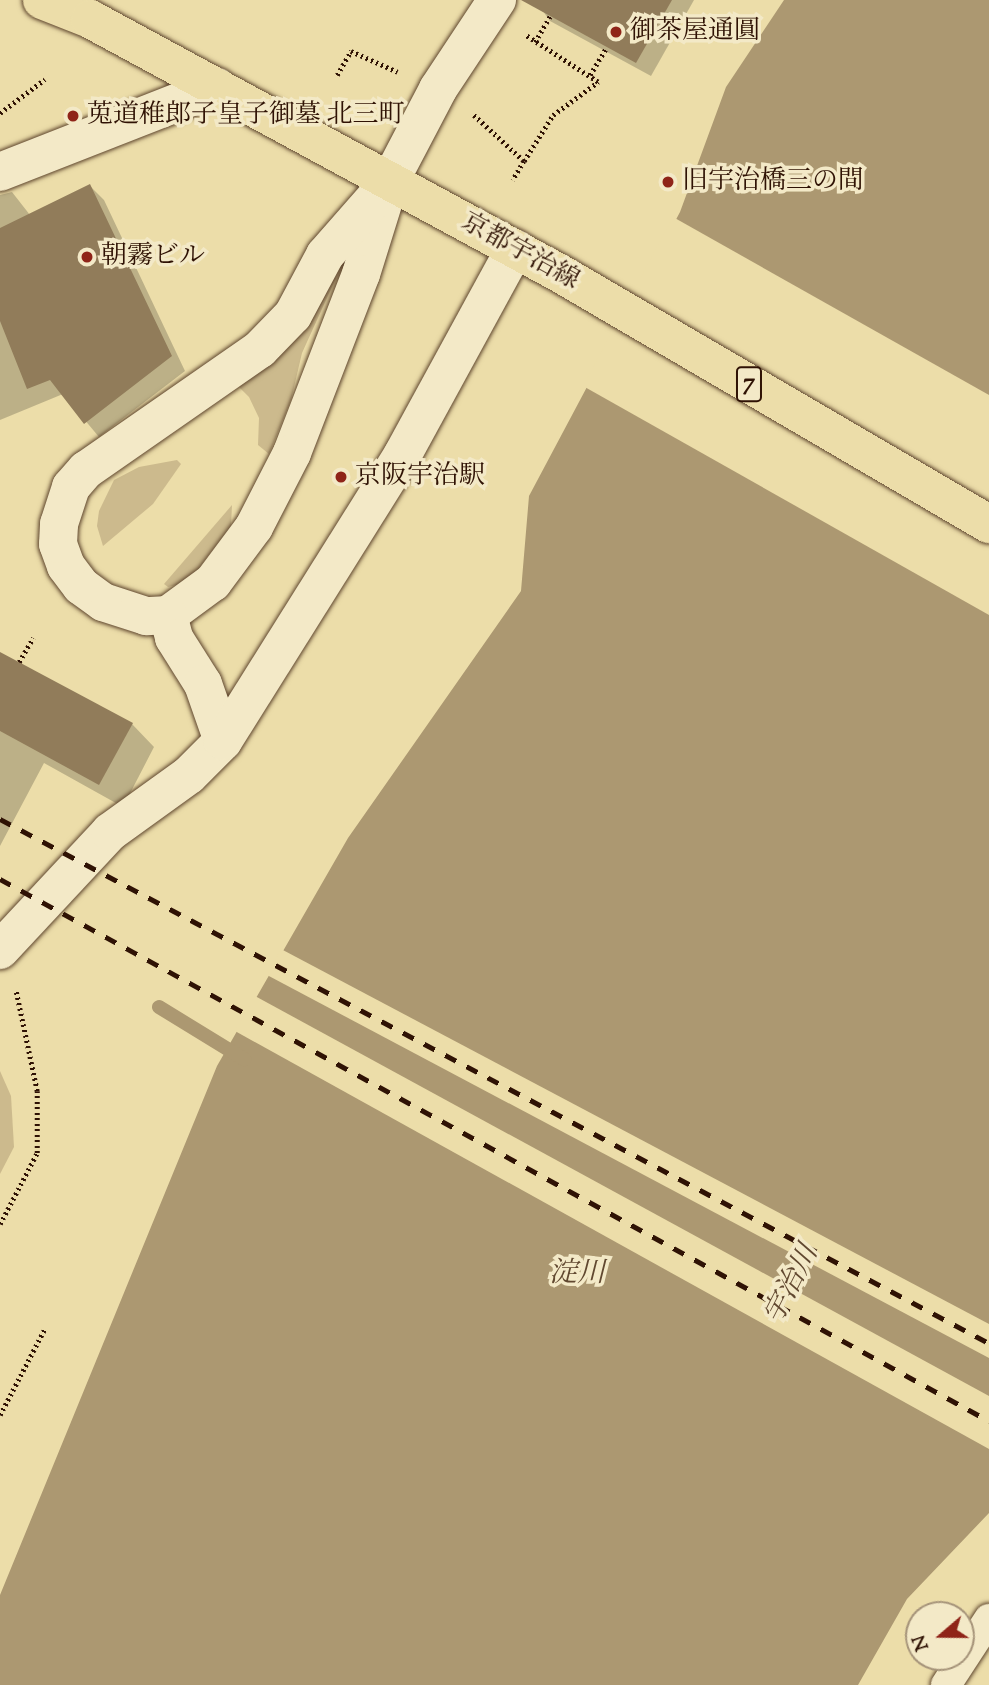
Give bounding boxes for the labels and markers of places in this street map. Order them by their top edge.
place label: 御茶屋通圓 [630,16,760,48]
marker: 御茶屋通圓 [608,24,624,40]
place label: 莵道稚郎子皇子御墓 北三町 [87,100,405,132]
marker: 莵道稚郎子皇子御墓 北三町 [65,108,81,124]
place label: 旧宇治橋三の間 [682,166,864,198]
marker: 旧宇治橋三の間 [660,174,676,190]
place label: 朝霧ビル [101,241,205,273]
marker: 朝霧ビル [79,249,95,265]
place label: 京阪宇治駅 [355,461,485,493]
marker: 京阪宇治駅 [333,469,349,485]

